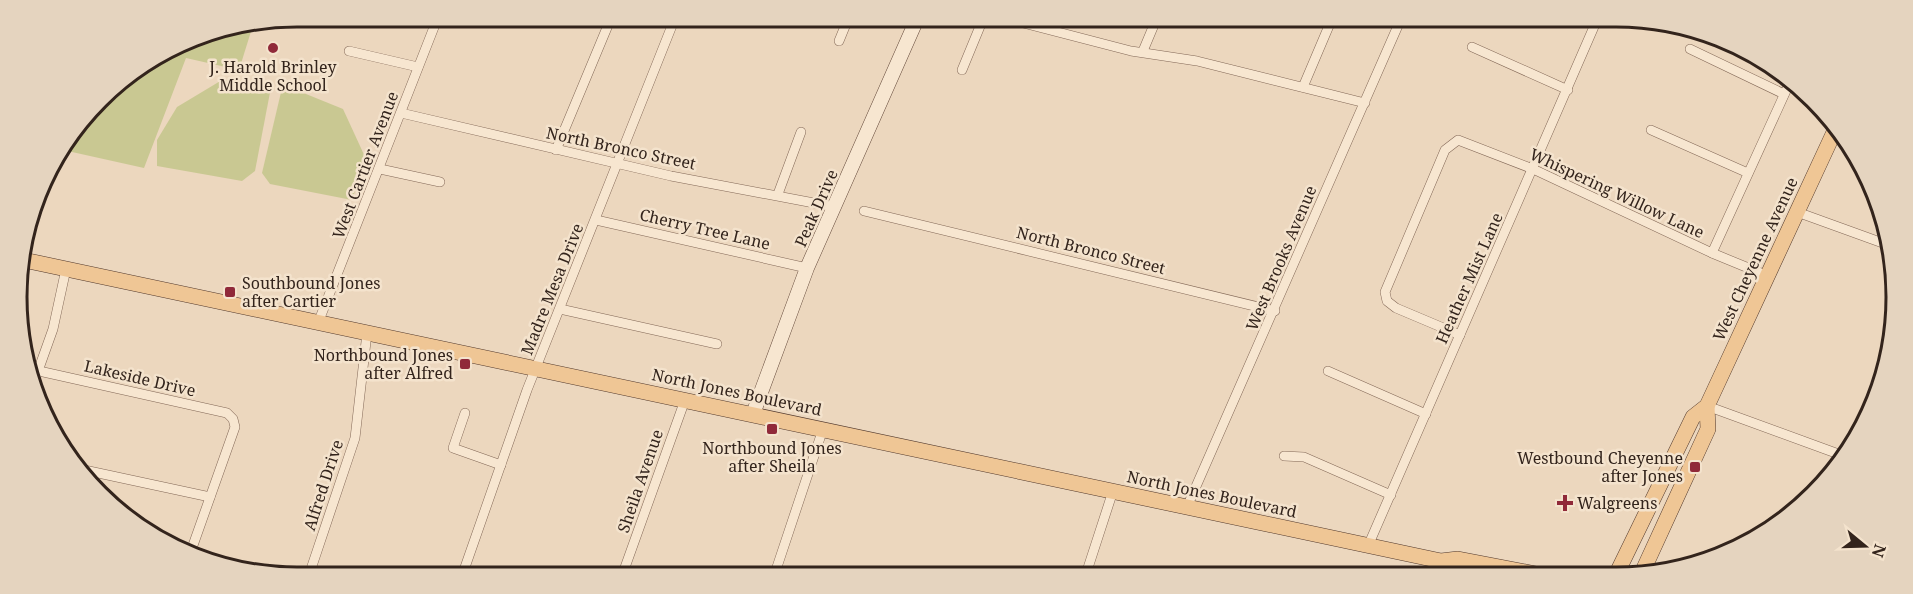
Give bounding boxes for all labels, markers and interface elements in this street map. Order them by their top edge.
marker: J. Harold Brinley Middle School [266,41,280,55]
place label: J. Harold Brinley Middle School [208,56,338,96]
street label: West Cartier Avenue [327,88,403,242]
street label: North Bronco Street [544,121,698,175]
street label: Whispering Willow Lane [1526,143,1708,243]
street label: Peak Drive [789,166,843,250]
street label: West Cheyenne Avenue [1707,174,1803,344]
street label: West Brooks Avenue [1240,182,1322,334]
street label: Cherry Tree Lane [638,203,772,255]
street label: Heather Mist Lane [1430,209,1508,347]
street label: Madre Mesa Drive [516,220,588,358]
street label: North Bronco Street [1014,221,1168,279]
place label: Southbound Jones after Cartier [242,272,380,312]
marker: Southbound Jones after Cartier [223,285,237,299]
place label: Northbound Jones after Alfred [314,344,453,384]
street label: Lakeside Drive [82,355,198,401]
marker: Northbound Jones after Alfred [458,357,472,371]
street label: North Jones Boulevard [650,363,824,421]
marker: Northbound Jones after Sheila [765,422,779,436]
street label: Sheila Avenue [612,426,668,536]
street label: Alfred Drive [298,437,348,533]
place label: Northbound Jones after Sheila [702,437,842,477]
place label: Westbound Cheyenne after Jones [1517,447,1683,487]
marker: Westbound Cheyenne after Jones [1688,460,1702,474]
street label: North Jones Boulevard [1125,465,1299,523]
place label: Walgreens [1577,492,1657,514]
marker: Walgreens [1558,496,1572,510]
north arrow [1835,516,1895,576]
text: N [1867,541,1892,561]

